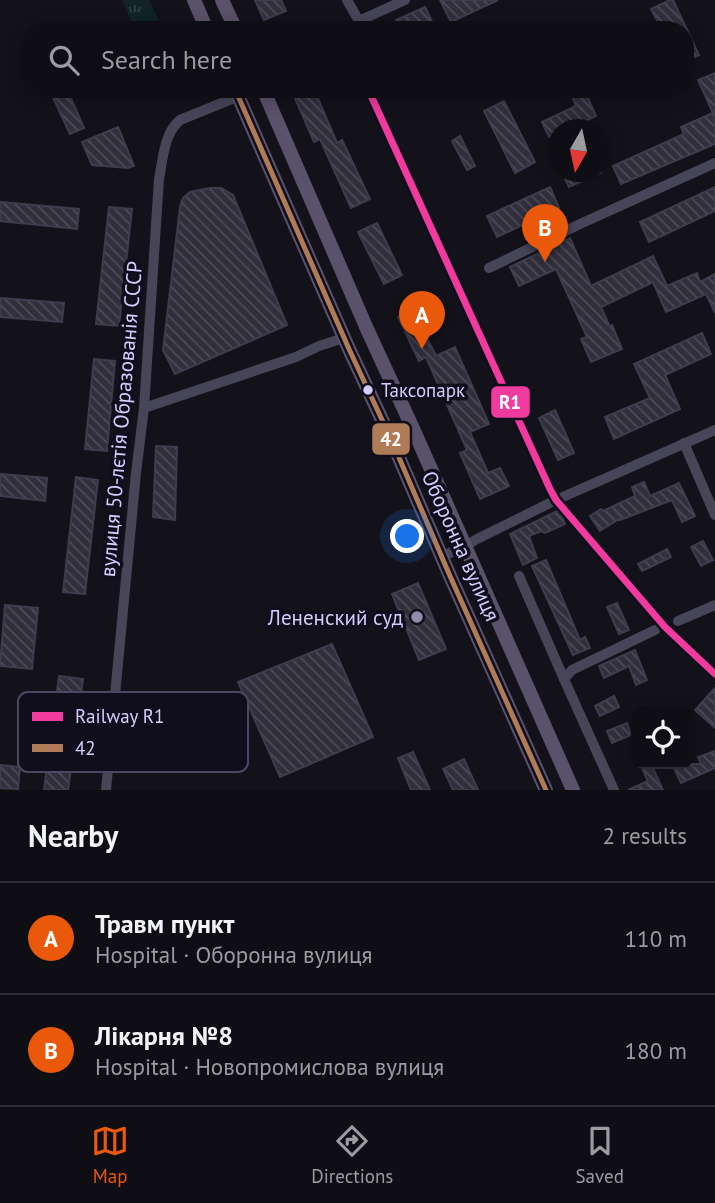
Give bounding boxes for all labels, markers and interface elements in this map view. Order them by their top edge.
search box [21,21,694,98]
icon: search [45,41,83,79]
text: Search here [101,43,232,76]
north arrow [547,119,610,182]
pin: B [522,204,568,262]
street label: вулиця 50-лєтія Образованія СССР [94,260,148,578]
pin: A [399,291,445,349]
place label: Таксопарк [381,378,465,402]
marker: Таксопарк [361,383,375,397]
line badge: R1 [490,385,531,419]
text: R1 [499,390,521,414]
line badge: 42 [371,422,411,456]
text: 42 [380,427,402,451]
street label: Оборонна вулиця [416,467,506,625]
your location [390,519,424,553]
place label: Лененский суд [267,604,403,631]
marker: Лененский суд [409,609,425,625]
legend [18,692,248,772]
text: Railway R1 [75,704,164,728]
map controls [631,706,694,769]
button: locate [631,706,694,769]
text: 42 [75,736,96,760]
text: Nearby [28,816,118,855]
text: 2 results [603,821,687,850]
text: Травм пункт [95,907,234,940]
text: A [44,924,58,953]
text: 110 m [625,924,687,953]
text: Hospital · Оборонна вулиця [95,940,373,969]
text: Лікарня №8 [95,1019,233,1052]
text: B [44,1036,58,1065]
text: 180 m [625,1036,687,1065]
text: Hospital · Новопромислова вулиця [95,1052,444,1081]
tab: Map [91,1122,129,1188]
tab: Directions [311,1122,393,1188]
tab: Saved [576,1122,624,1188]

